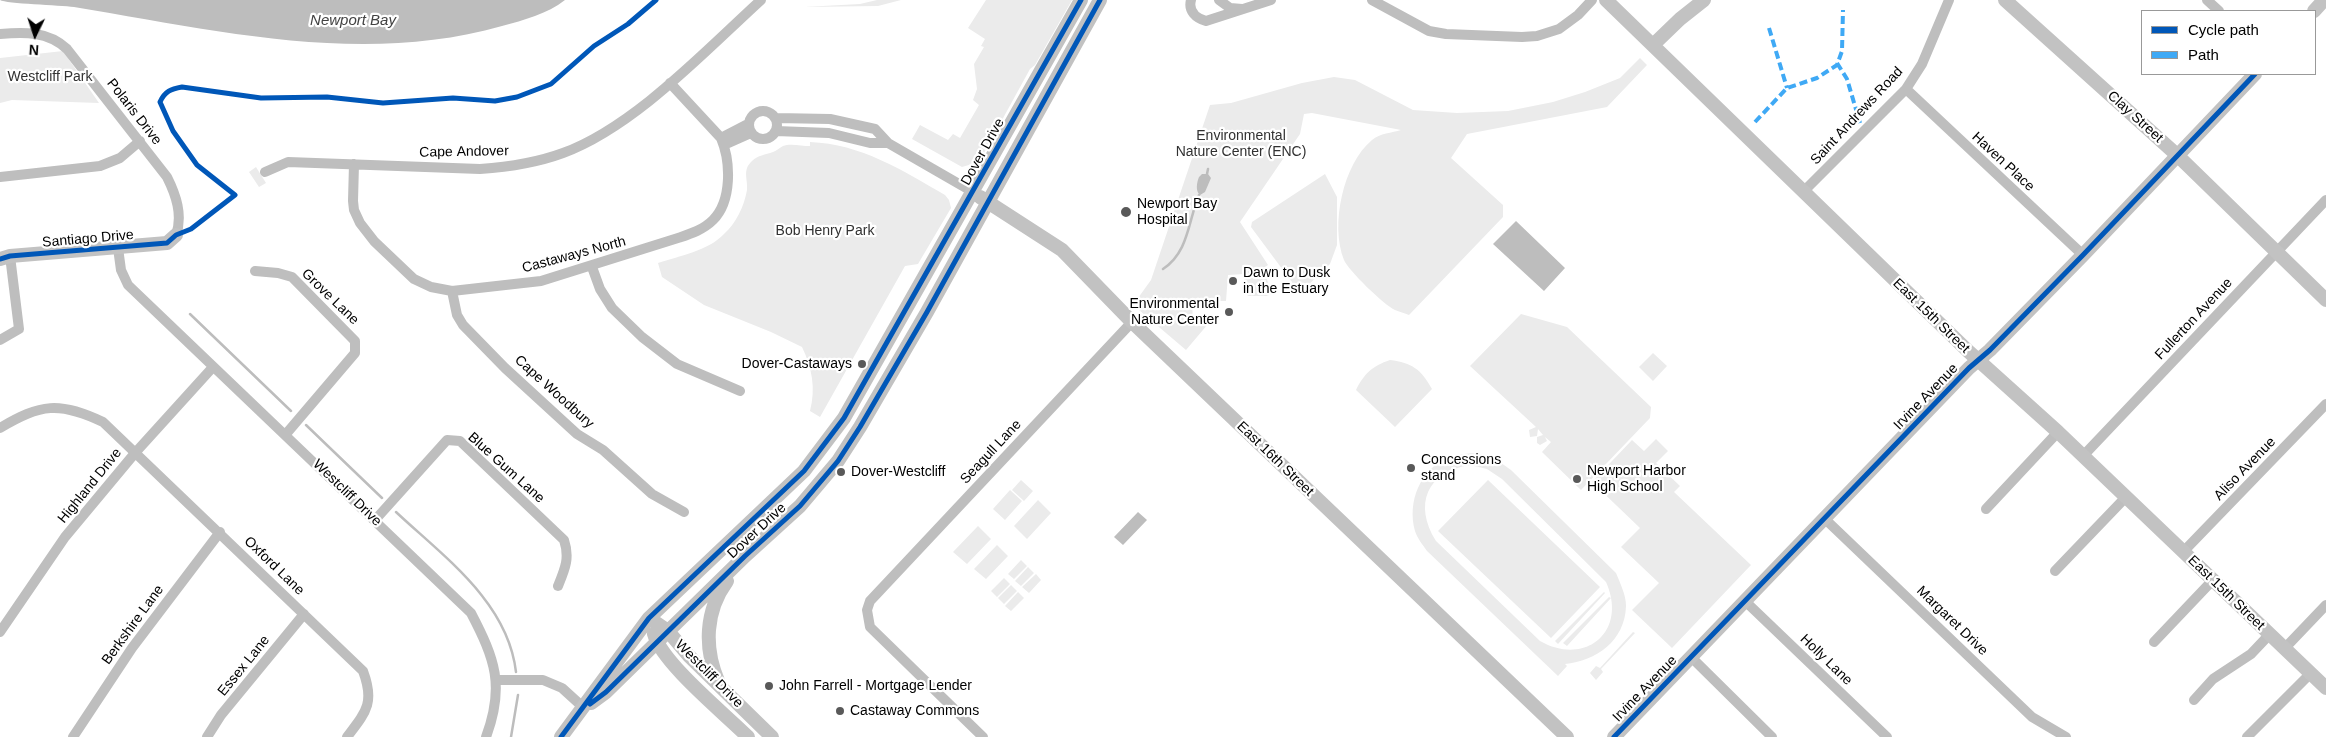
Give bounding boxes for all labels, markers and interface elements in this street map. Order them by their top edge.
north arrow [10,10,60,60]
legend [2141,10,2316,75]
water label: Newport Bay [310,12,396,30]
text: Cycle path [2188,21,2259,38]
text: N [28,42,40,58]
text: Path [2188,46,2219,63]
street label: Saint Andrews Road [1807,64,1907,168]
park label: Westcliff Park [7,69,93,85]
street label: Polaris Drive [103,76,165,148]
street label: Clay Street [2104,88,2166,146]
street label: Dover Drive [958,116,1008,188]
park label: Environmental Nature Center (ENC) [1176,128,1306,160]
street label: Haven Place [1968,129,2038,195]
street label: Cape Andover [419,143,509,161]
place label: Newport Bay Hospital [1137,196,1217,228]
marker: Newport Bay Hospital [1119,205,1133,219]
park label: Bob Henry Park [776,223,874,239]
street label: Santiago Drive [42,227,134,251]
street label: Castaways North [520,233,628,277]
place label: Dawn to Dusk in the Estuary [1243,265,1330,298]
street label: Grove Lane [298,266,362,328]
marker: Dawn to Dusk in the Estuary [1227,275,1239,287]
street label: East 15th Street [1889,275,1973,357]
street label: Fullerton Avenue [2152,275,2236,363]
place label: Environmental Nature Center [1130,296,1219,328]
marker: Environmental Nature Center [1223,306,1235,318]
street label: Cape Woodbury [511,352,597,432]
place label: Dover-Castaways [742,356,852,372]
marker: Dover-Castaways [856,358,868,370]
street label: Irvine Avenue [1890,360,1962,434]
street label: Seagull Lane [957,416,1025,488]
street label: East 16th Street [1233,418,1317,500]
street label: Blue Gum Lane [464,429,548,507]
street label: Aliso Avenue [2211,434,2279,504]
street label: Highland Drive [55,445,125,527]
place label: Concessions stand [1421,452,1501,484]
street label: Westcliff Drive [309,456,385,530]
marker: Concessions stand [1405,462,1417,474]
place label: Newport Harbor High School [1587,463,1686,496]
place label: Dover-Westcliff [851,464,945,480]
marker: Dover-Westcliff [835,466,847,478]
marker: Newport Harbor High School [1571,473,1583,485]
street label: Dover Drive [724,500,790,562]
street label: Oxford Lane [240,533,308,599]
street label: East 15th Street [2184,552,2268,634]
street label: Berkshire Lane [99,582,167,668]
street label: Margaret Drive [1913,583,1991,659]
street label: Holly Lane [1796,631,1856,689]
street label: Essex Lane [214,632,274,700]
street label: Westcliff Drive [672,637,746,711]
street label: Irvine Avenue [1609,652,1681,726]
place label: John Farrell - Mortgage Lender [779,678,972,694]
marker: John Farrell - Mortgage Lender [763,680,775,692]
place label: Castaway Commons [850,703,979,719]
marker: Castaway Commons [834,705,846,717]

